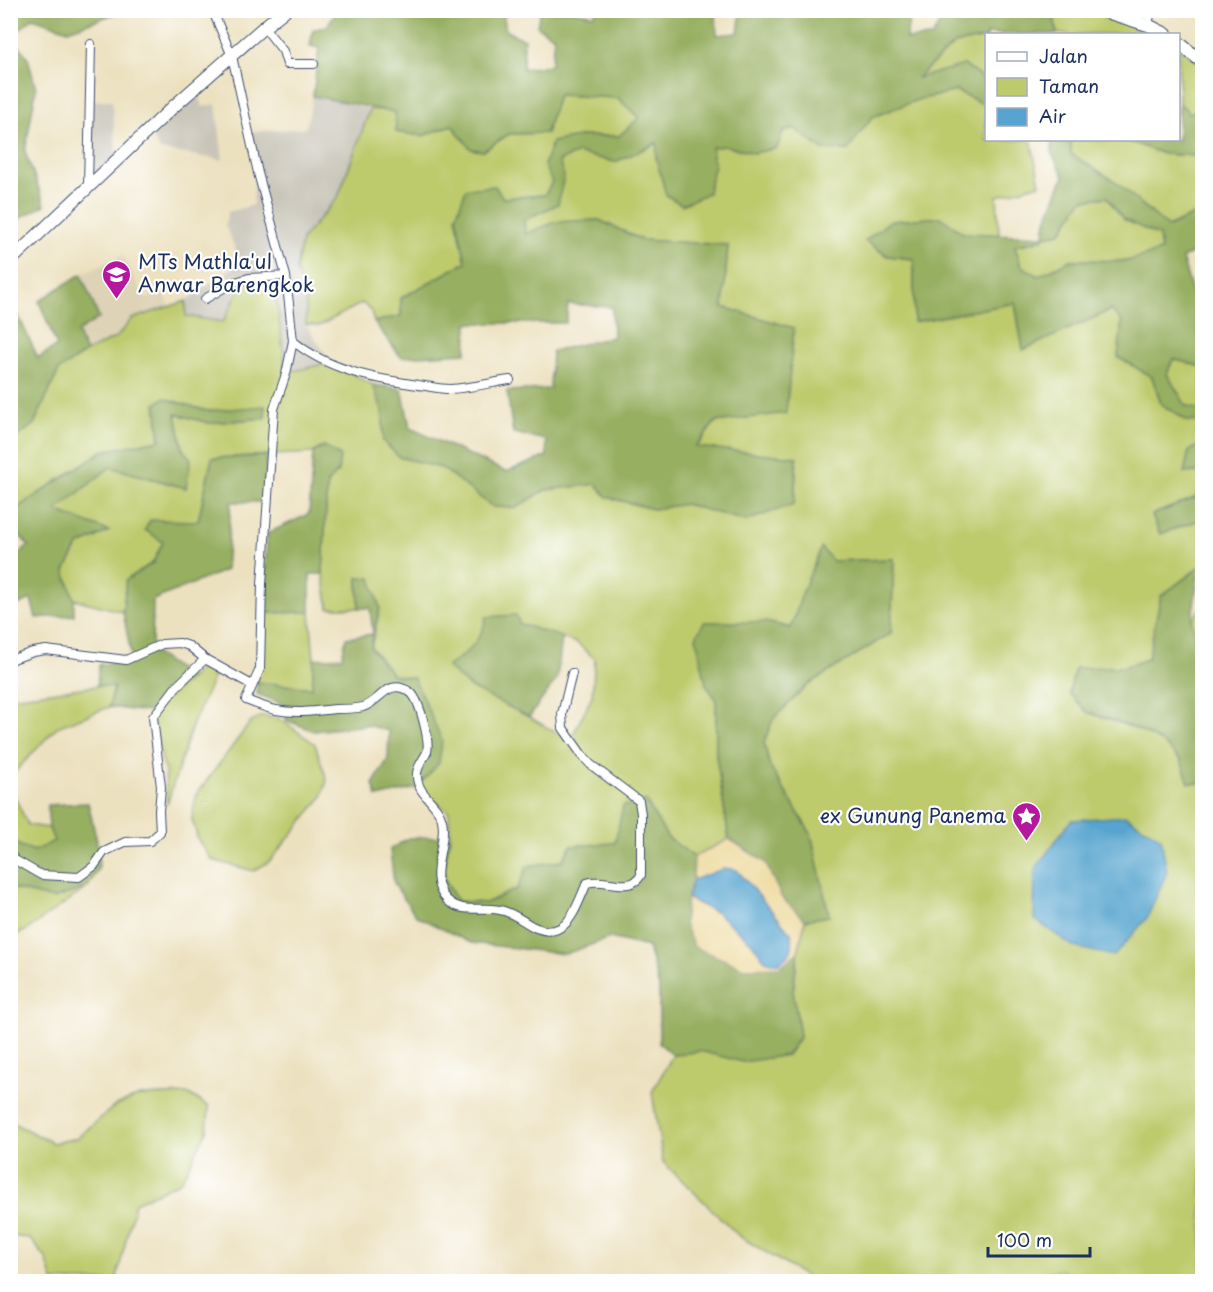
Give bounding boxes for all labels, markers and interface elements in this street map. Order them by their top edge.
legend [985,33,1180,141]
text: Jalan [1039,42,1088,69]
text: Taman [1039,72,1099,99]
text: Air [1039,102,1067,129]
place label: MTs Mathla'ul Anwar Barengkok [138,246,314,299]
school or university icon: MTs Mathla'ul Anwar Barengkok [101,258,133,300]
place label: ex Gunung Panema [820,800,1007,830]
place icon: ex Gunung Panema [1011,800,1043,842]
scale bar [988,1220,1090,1258]
text: 100 m [997,1226,1052,1253]

